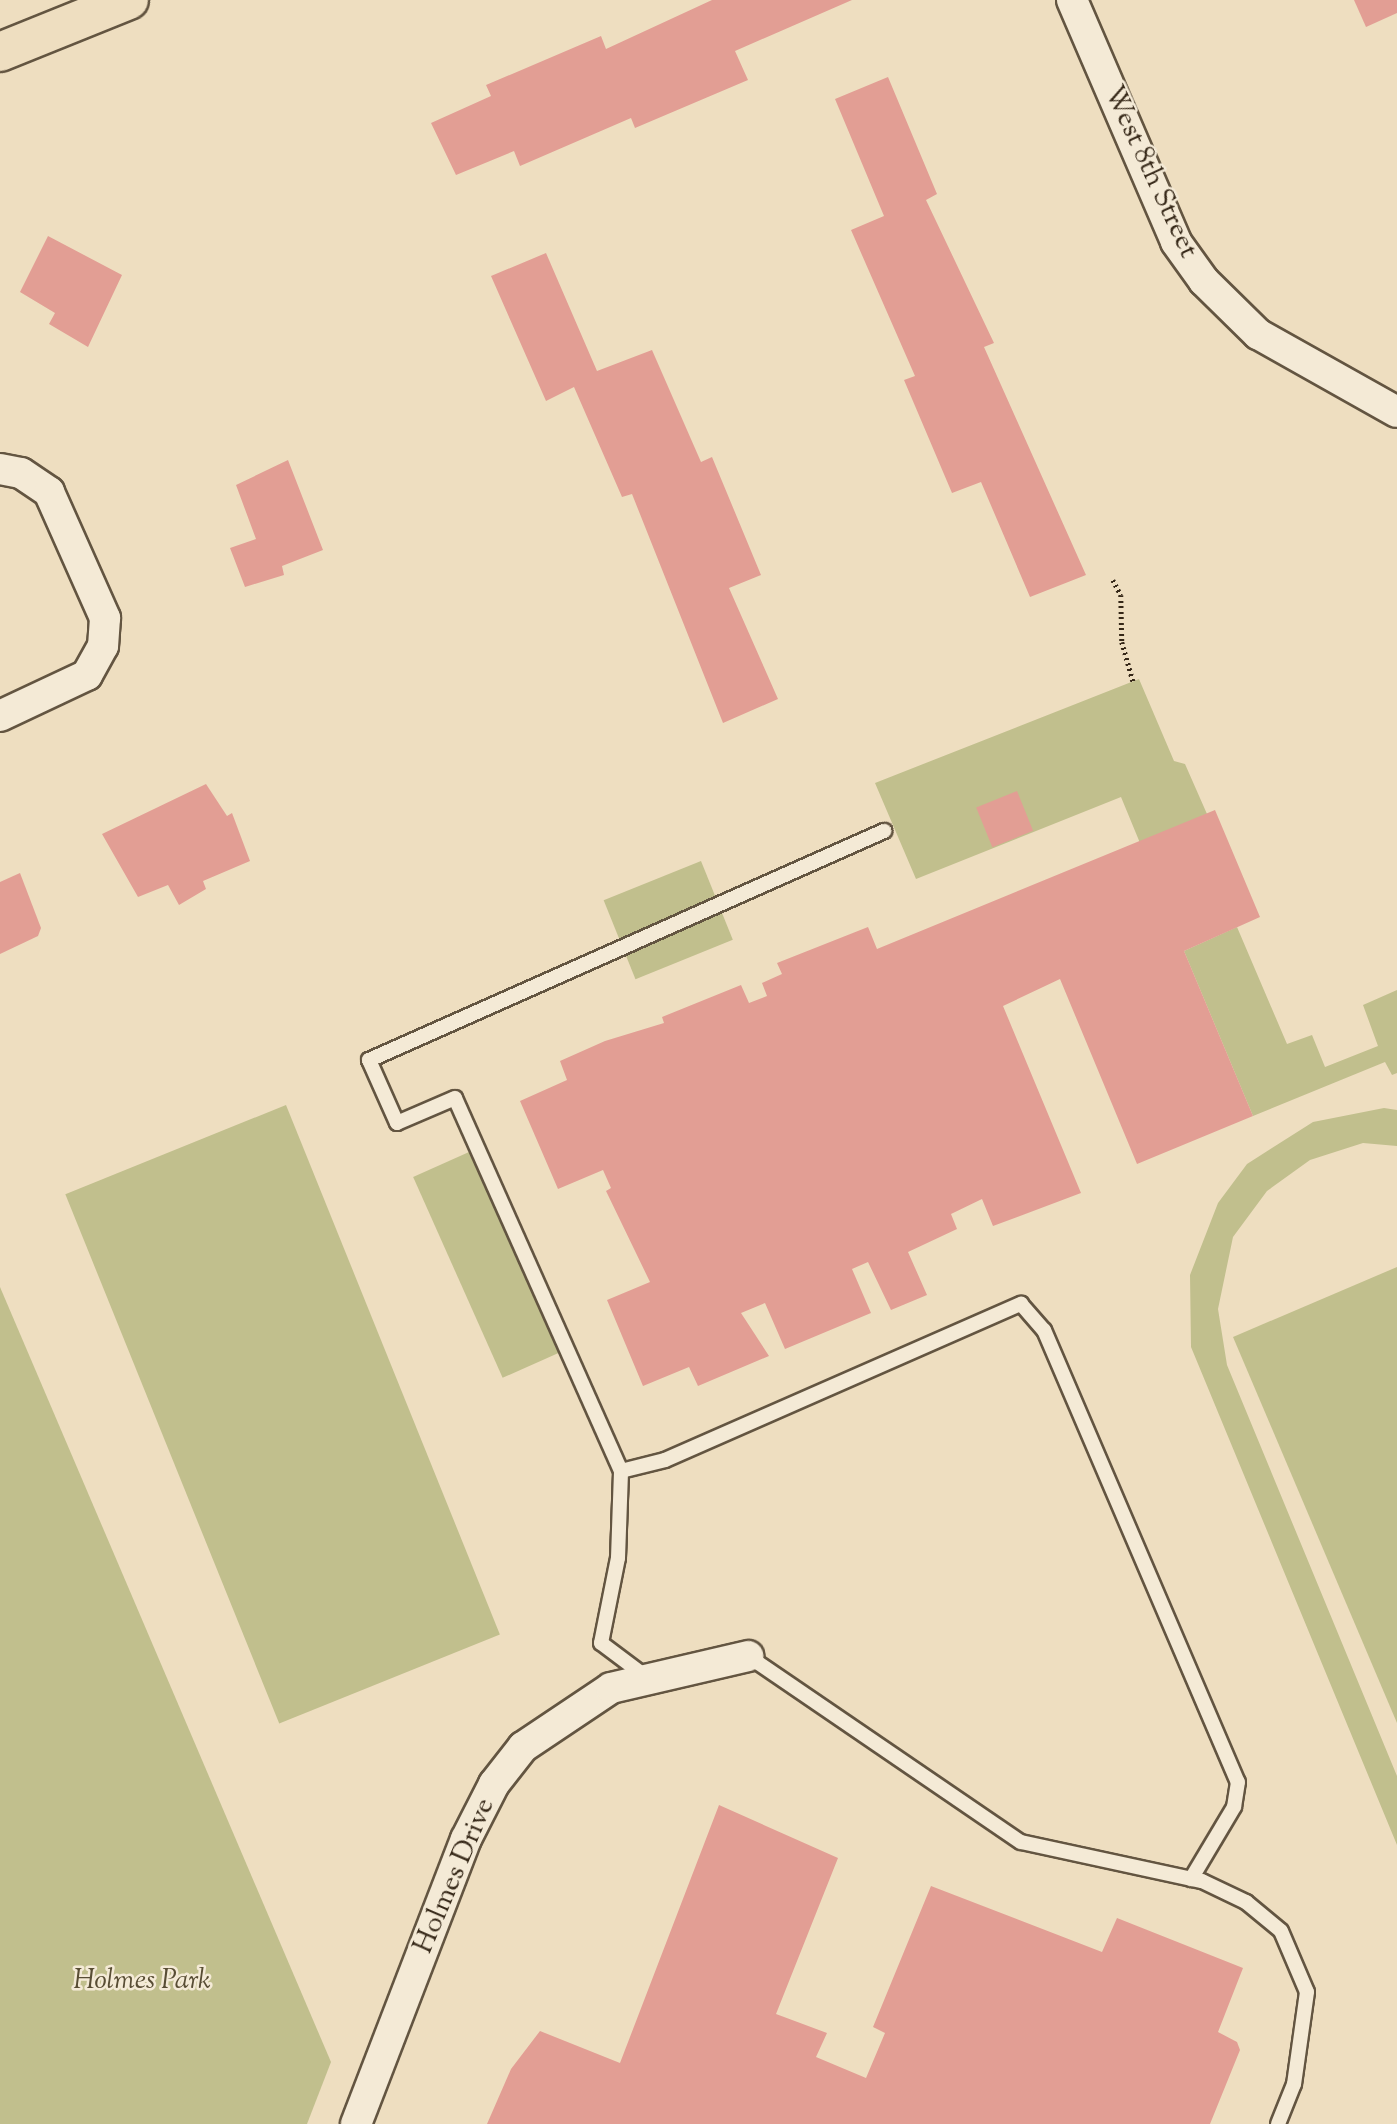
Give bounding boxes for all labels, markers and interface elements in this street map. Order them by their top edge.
street label: West 8th Street [1095,81,1205,263]
street label: Holmes Drive [407,1793,503,1959]
park label: Holmes Park [73,1964,211,1998]

